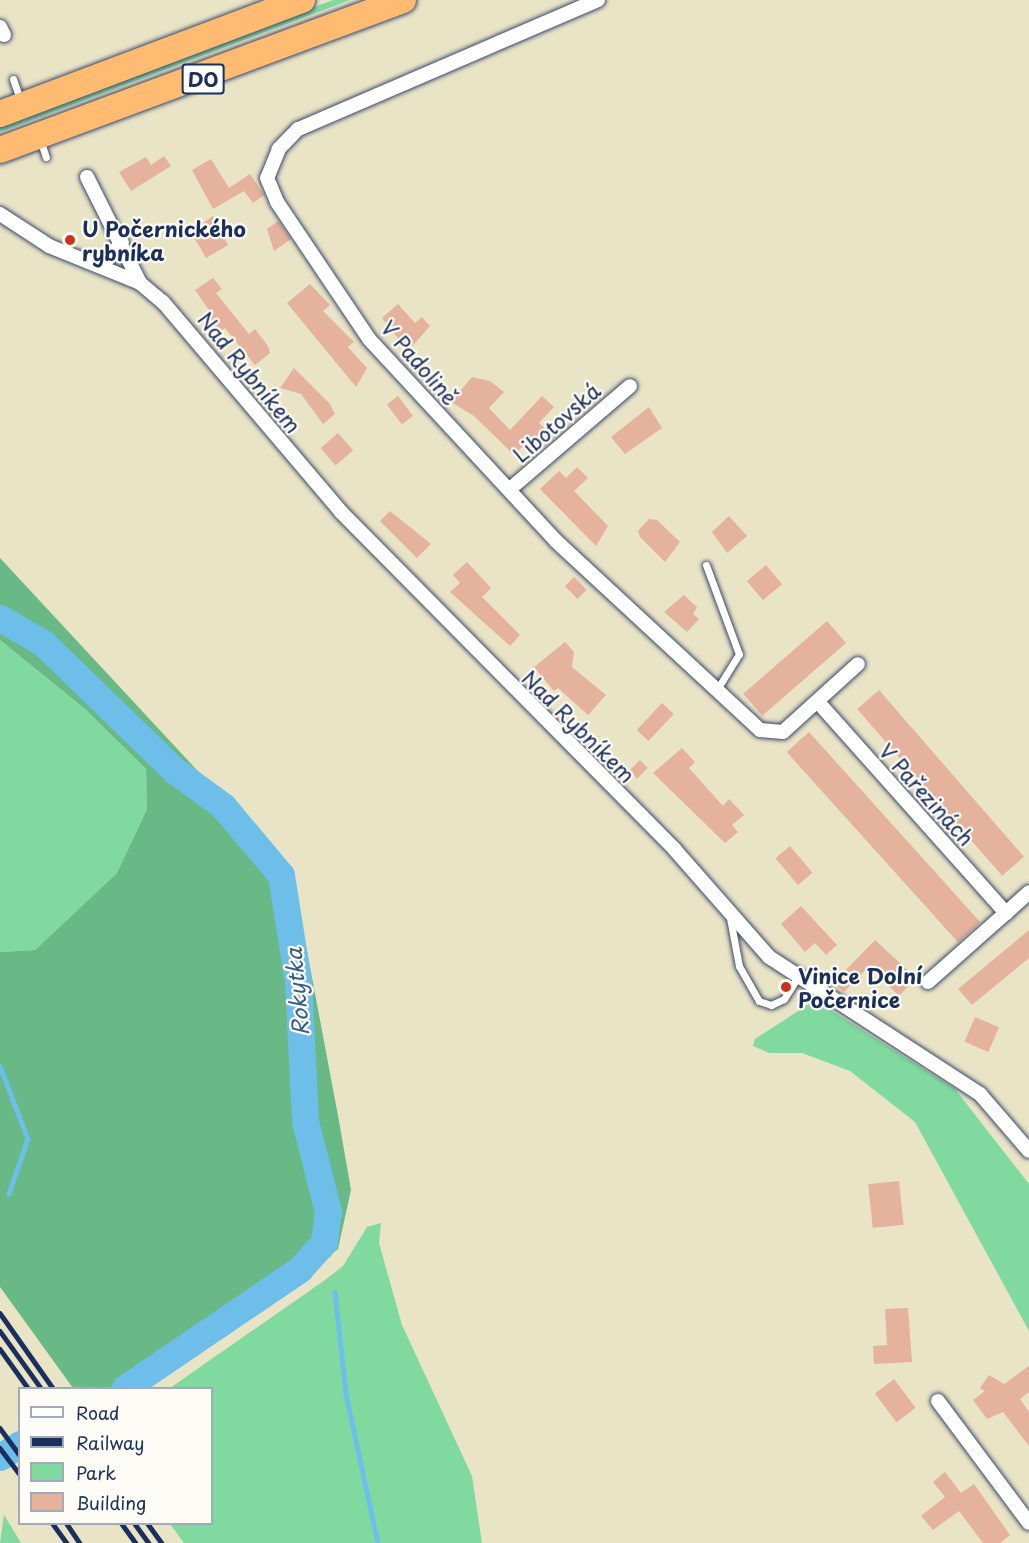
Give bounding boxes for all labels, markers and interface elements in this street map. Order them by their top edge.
road number: D0 [180,62,226,96]
place label: U Počernického rybníka [82,215,246,265]
marker: U Počernického rybníka [63,233,77,247]
street label: Nad Rybníkem [194,306,306,438]
street label: V Padolině [376,314,464,410]
street label: Libotovská [507,377,605,467]
street label: Nad Rybníkem [518,665,640,787]
street label: V Pařezinách [874,737,980,851]
water label: Rokytka [279,947,313,1037]
place label: Vinice Dolní Počernice [798,962,923,1012]
marker: Vinice Dolní Počernice [779,980,793,994]
legend [18,1387,213,1525]
text: Road [76,1399,120,1426]
text: Railway [76,1429,144,1456]
text: Park [76,1459,116,1486]
text: Building [76,1489,146,1516]

